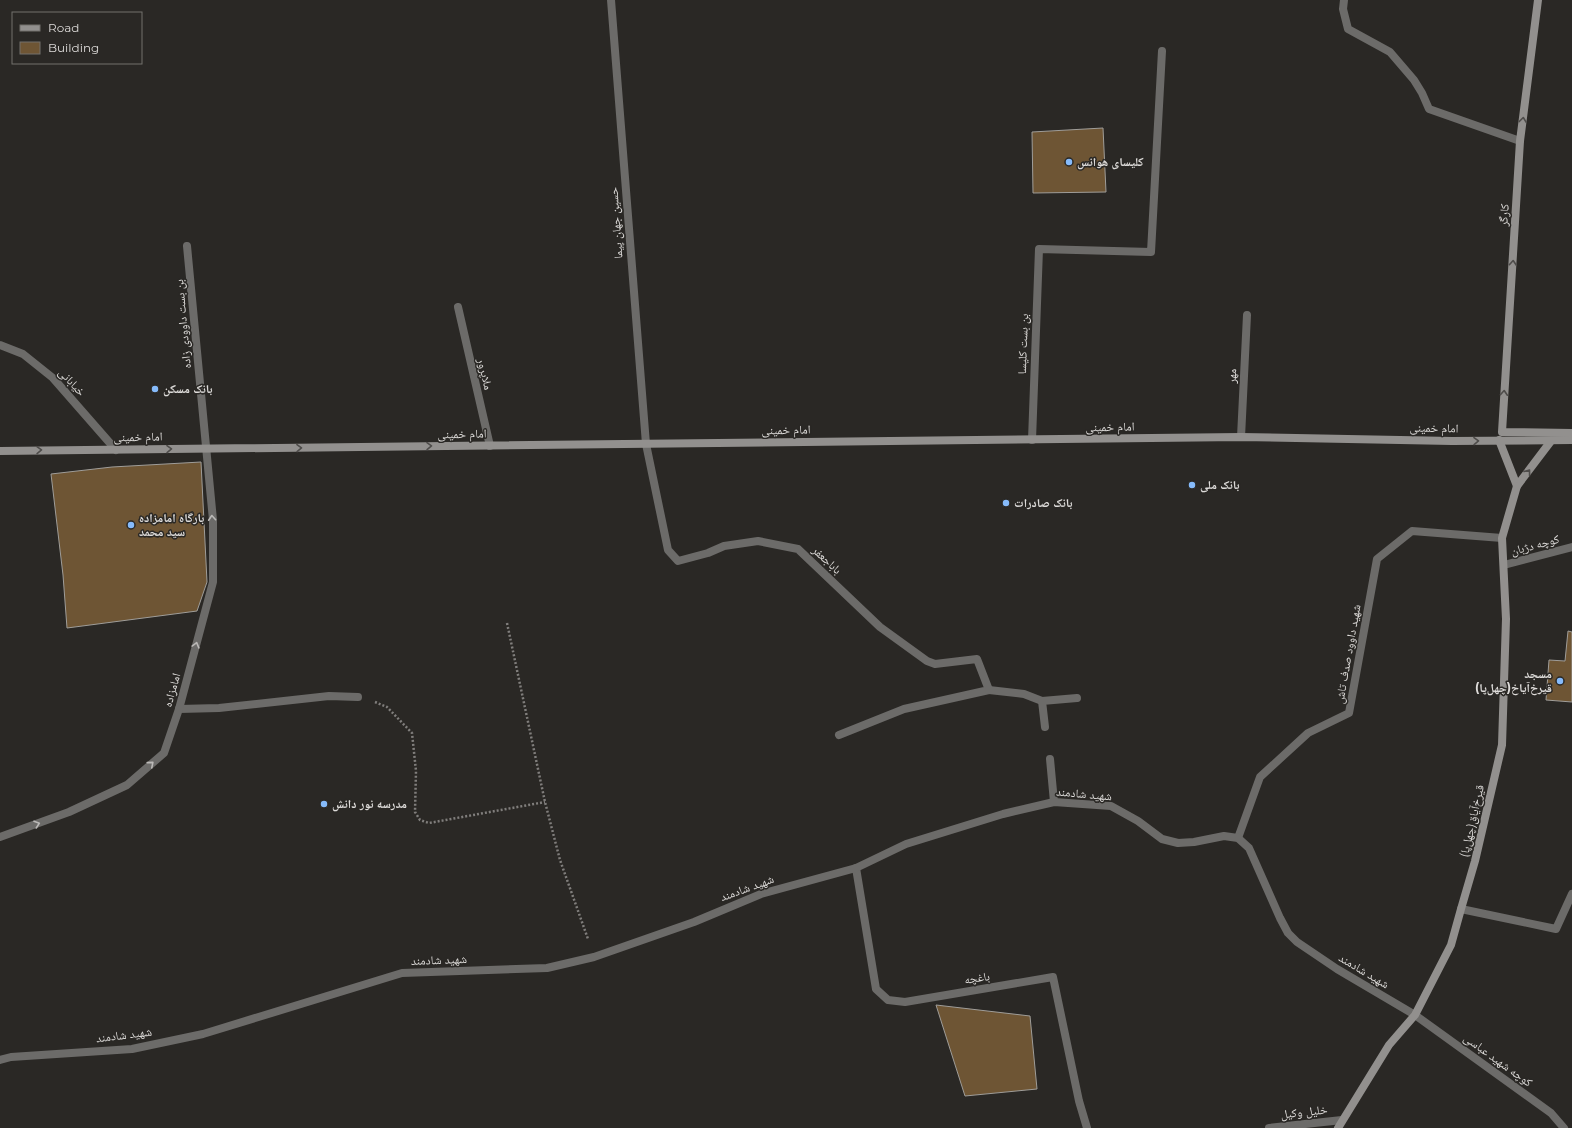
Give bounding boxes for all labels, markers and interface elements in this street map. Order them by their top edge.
legend [12,12,142,64]
text: Road [48,20,79,35]
text: Building [48,40,99,55]
one-way arrow [1518,117,1527,123]
place label: کلیسای هوانس [1077,154,1144,170]
marker: کلیسای هوانس [1064,157,1074,167]
street label: حسین جهان پیما [605,186,626,259]
street label: کارگر [1495,203,1512,228]
one-way arrow [1508,260,1517,266]
street label: بن بست داوودی زاده [171,279,194,369]
street label: بن بست کلیسا [1014,313,1031,375]
street label: ملاپرور [474,356,496,391]
street label: خیابانی [55,365,89,399]
street label: مهر [1224,368,1239,385]
place label: بانک مسکن [163,381,213,397]
marker: بانک مسکن [150,384,160,394]
one-way arrow [1500,390,1509,396]
street label: امام خمینی [1085,419,1135,435]
street label: امام خمینی [1409,420,1459,436]
street label: امام خمینی [761,422,811,438]
street label: امام خمینی [437,426,487,442]
street label: امام خمینی [113,429,163,445]
one-way arrow [1473,437,1479,445]
one-way arrow [426,442,432,450]
one-way arrow [296,444,302,452]
one-way arrow [166,445,172,453]
one-way arrow [36,446,42,455]
one-way arrow [1523,470,1530,477]
place label: بانک ملی [1200,477,1240,493]
marker: بانک ملی [1187,480,1197,490]
place label: بانک صادرات [1014,495,1073,510]
marker: بانک صادرات [1001,498,1011,508]
place label: بارگاه امامزاده سید محمد [139,510,204,539]
one-way arrow [208,514,217,521]
marker: بارگاه امامزاده سید محمد [126,520,136,530]
street label: کوچه دژبان [1509,531,1561,559]
street label: باباجعفر [809,542,845,577]
street label: شهید داوود صدف تاش [1331,603,1364,705]
one-way arrow [192,642,200,648]
place label: مسجد قیرخ‌آیاخ(چهل‌پا) [1475,666,1552,696]
street label: امامزاده [160,671,184,708]
marker: مسجد قیرخ‌آیاخ(چهل‌پا) [1555,676,1565,686]
one-way arrow [146,762,154,769]
street label: قیرخ‌آیاق(چهل‌پا) [1456,783,1487,859]
street label: شهید شادمند [1055,784,1113,804]
place label: مدرسه نور دانش [332,796,407,812]
marker: مدرسه نور دانش [319,799,329,809]
one-way arrow [33,820,40,829]
street label: شهید شادمند [718,871,776,904]
street label: شهید شادمند [1336,950,1392,992]
street label: شهید شادمند [411,951,467,968]
street label: باغچه [963,968,991,987]
street label: شهید شادمند [95,1024,153,1046]
street label: کوچه شهید عباسی [1461,1030,1536,1090]
street label: خلیل وکیل [1280,1102,1329,1122]

